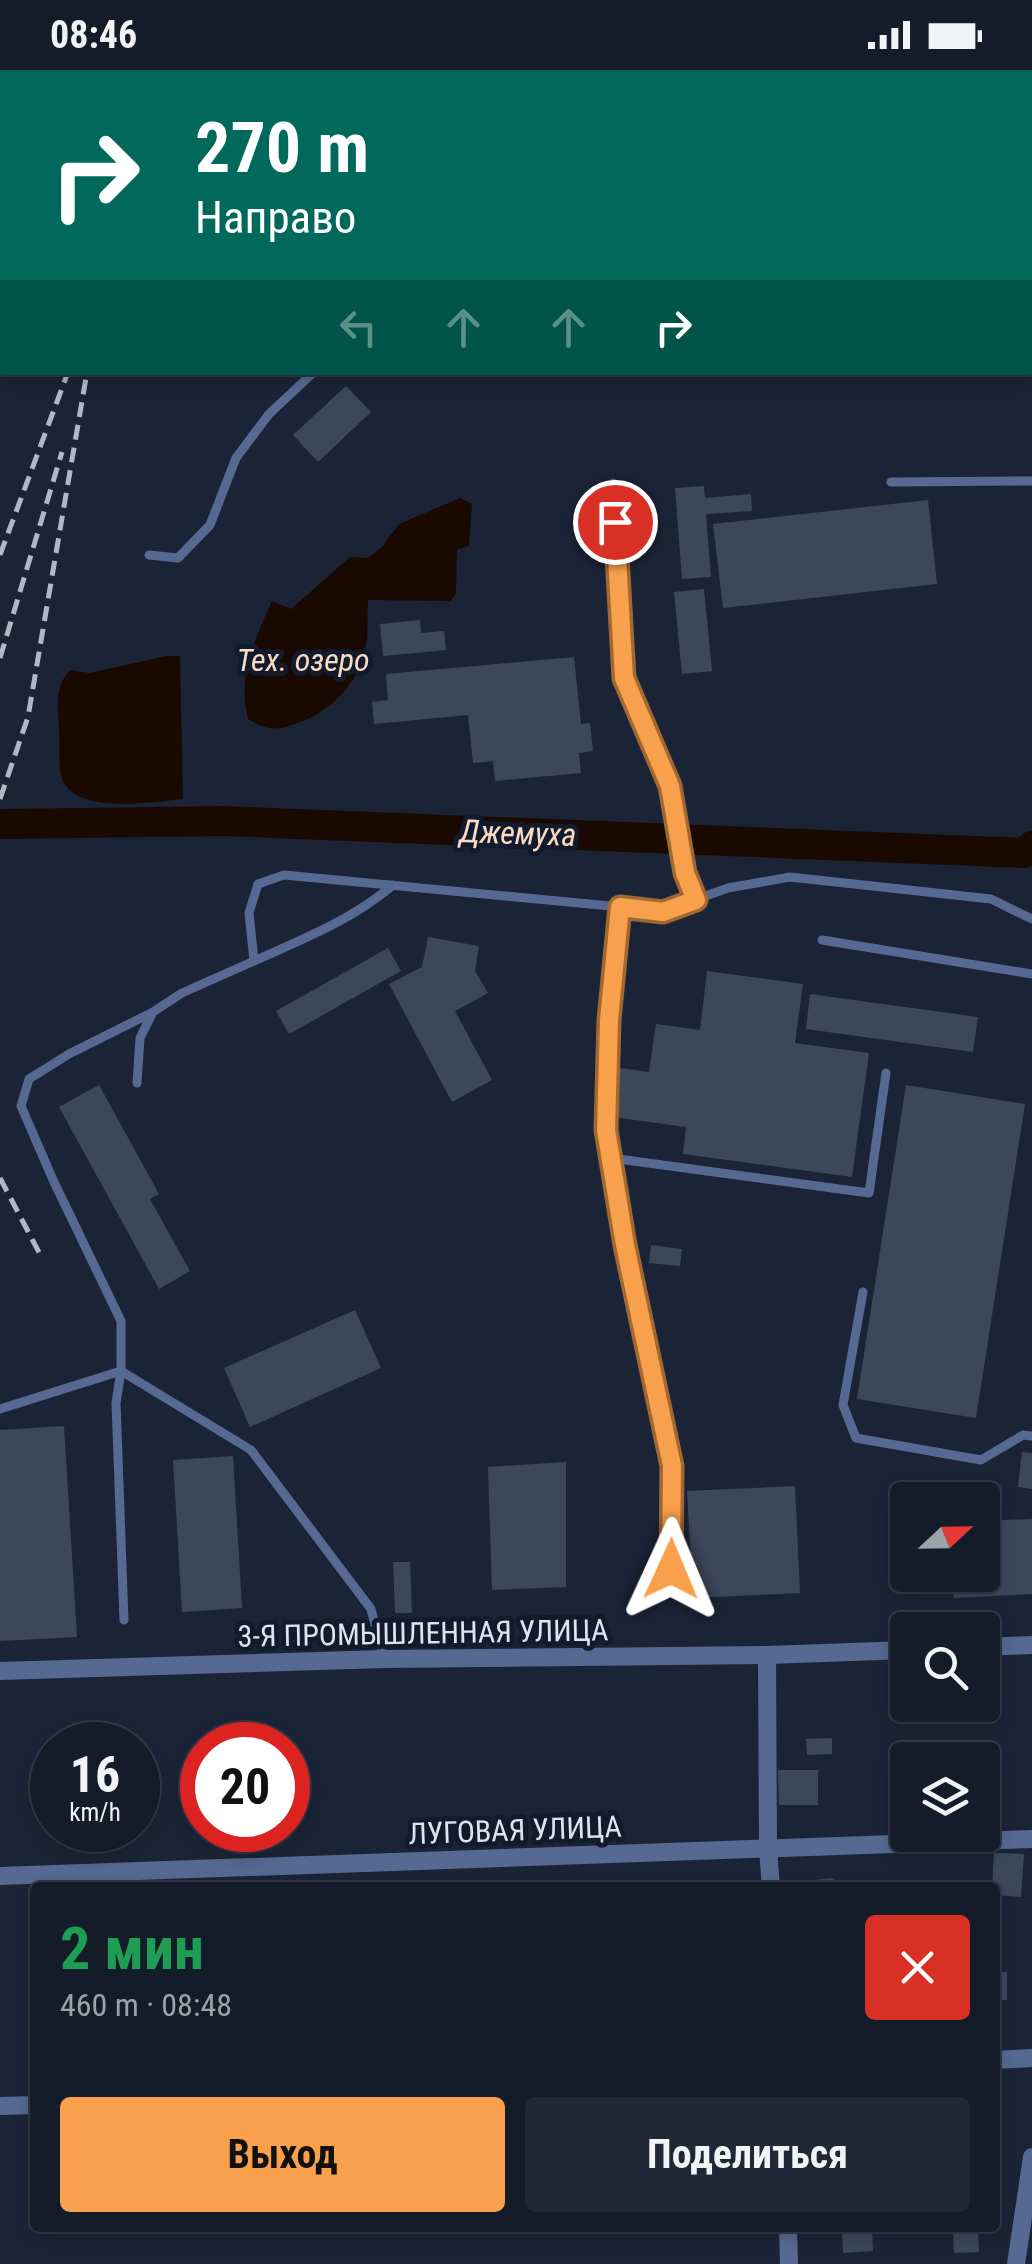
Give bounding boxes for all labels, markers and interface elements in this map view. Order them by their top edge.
text: 08:46 [50,13,137,57]
text: 270 m [195,107,369,189]
icon: right [30,110,160,240]
text: Направо [195,191,356,244]
icon: left [331,300,386,355]
icon: ahead [436,300,491,355]
icon: ahead [541,300,596,355]
icon: right [646,300,701,355]
pin [573,480,658,565]
icon: arrive [588,495,643,550]
water label: Тех. озеро [236,641,370,679]
water label: Джемуха [457,812,577,854]
north arrow [890,1482,1000,1592]
map controls [890,1482,1000,1852]
position arrow [619,1517,723,1621]
street label: 3-Я ПРОМЫШЛЕННАЯ УЛИЦА [237,1612,609,1654]
button: search [890,1612,1000,1722]
speed limit sign: 20 [180,1722,310,1852]
button: layers [890,1742,1000,1852]
text: 16 [70,1746,120,1804]
text: km/h [69,1798,121,1827]
street label: ЛУГОВАЯ УЛИЦА [408,1809,622,1851]
text: 2 мин [60,1913,204,1984]
button: close [865,1915,970,2020]
text: 460 m · 08:48 [60,1986,232,2024]
button: Выход [60,2097,505,2212]
button: Поделиться [525,2097,970,2212]

